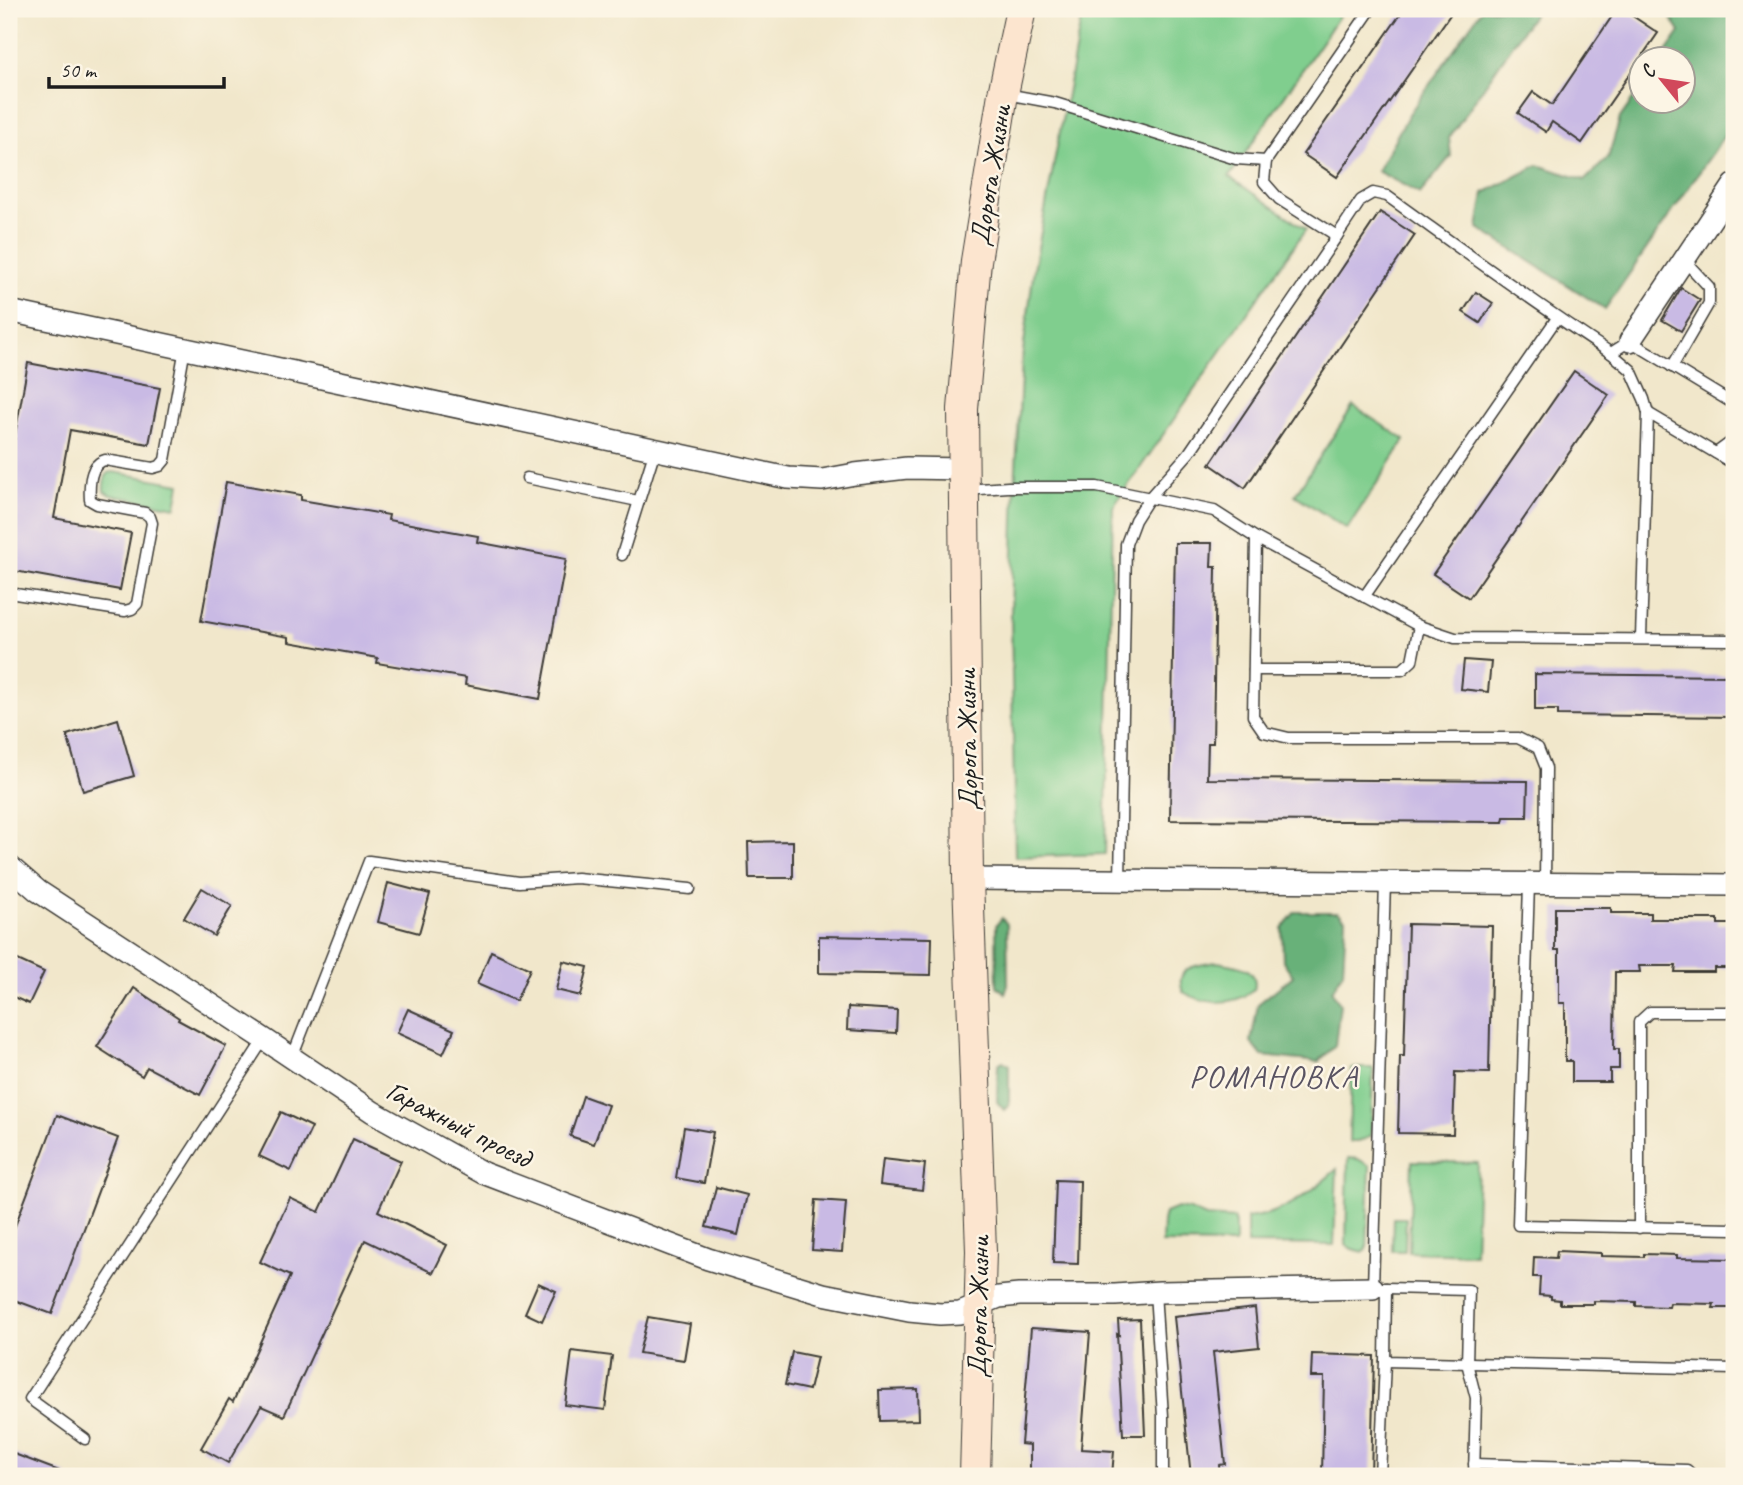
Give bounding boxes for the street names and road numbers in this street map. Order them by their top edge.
street label: Дорога Жизни [962,101,1019,248]
street label: Дорога Жизни [948,667,986,811]
street label: Гаражный проезд [381,1073,540,1177]
street label: Дорога Жизни [959,1234,997,1378]

